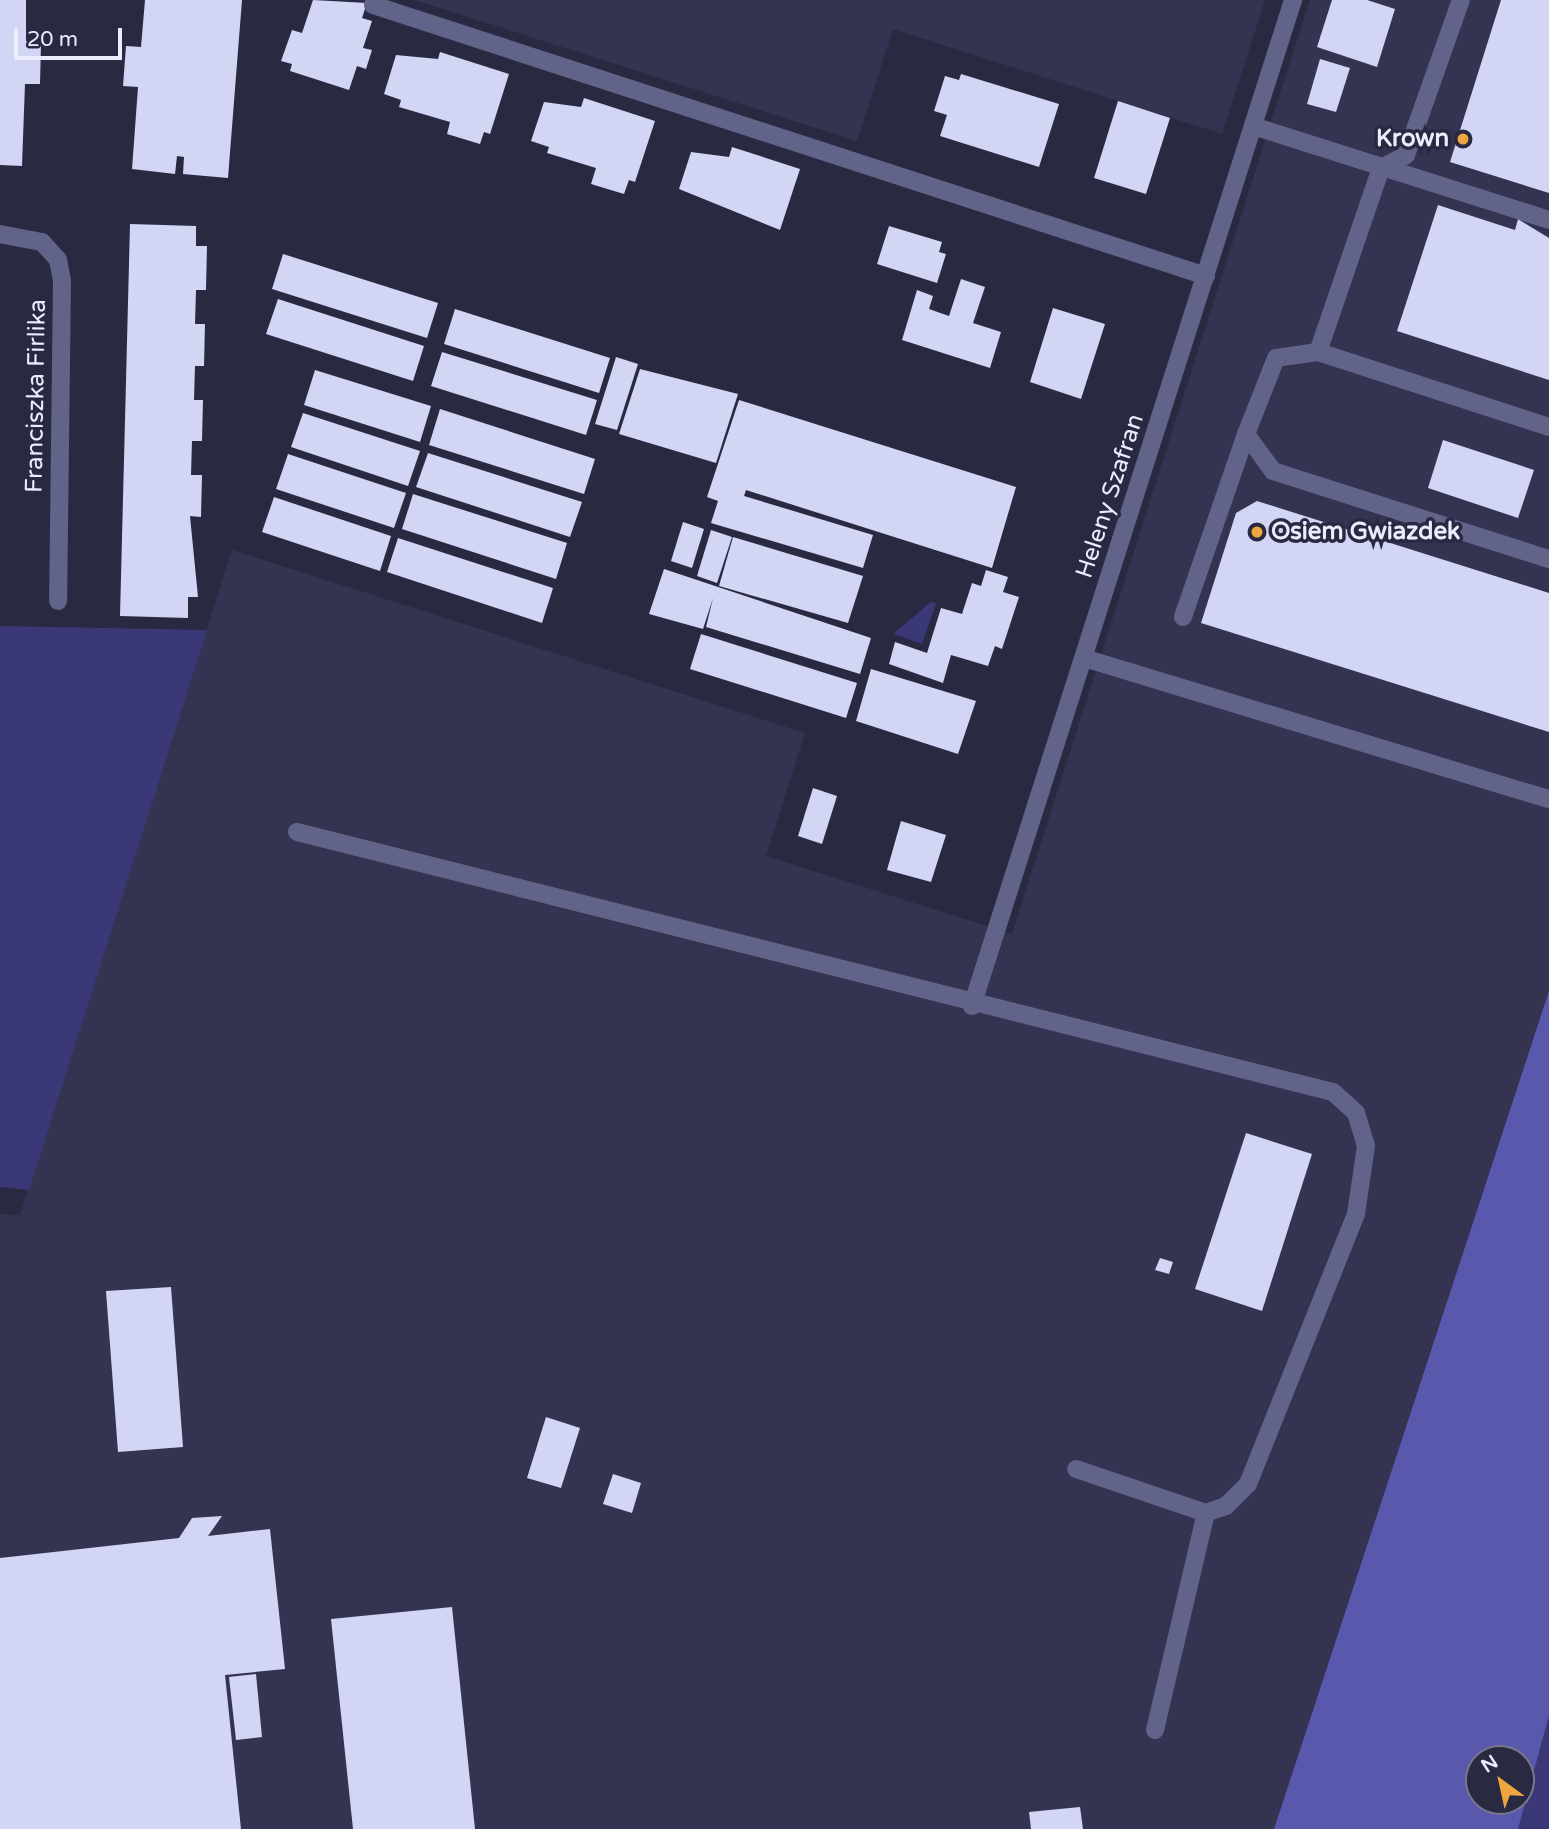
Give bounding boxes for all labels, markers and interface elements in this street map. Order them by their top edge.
scale bar [18,14,126,58]
text: 20 m [27,27,78,52]
place label: Krown [1376,125,1449,153]
marker: Krown [1455,131,1471,147]
street label: Franciszka Firlika [20,299,52,493]
street label: Heleny Szafran [1070,410,1150,582]
place label: Osiem Gwiazdek [1271,518,1460,546]
marker: Osiem Gwiazdek [1249,524,1265,540]
north arrow [1465,1745,1535,1815]
text: N [1477,1751,1502,1777]

